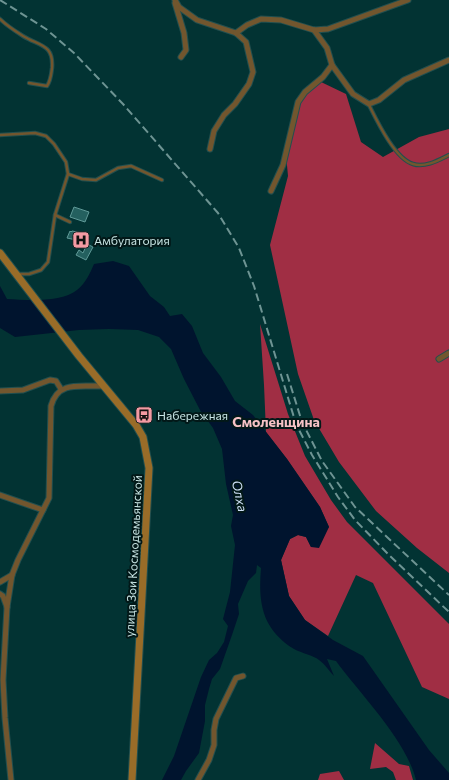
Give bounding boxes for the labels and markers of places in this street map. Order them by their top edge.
hospital icon: Амбулатория [71,230,91,250]
place label: Амбулатория [94,233,170,247]
bus stop icon: Набережная [134,405,154,425]
place label: Набережная [157,408,228,422]

